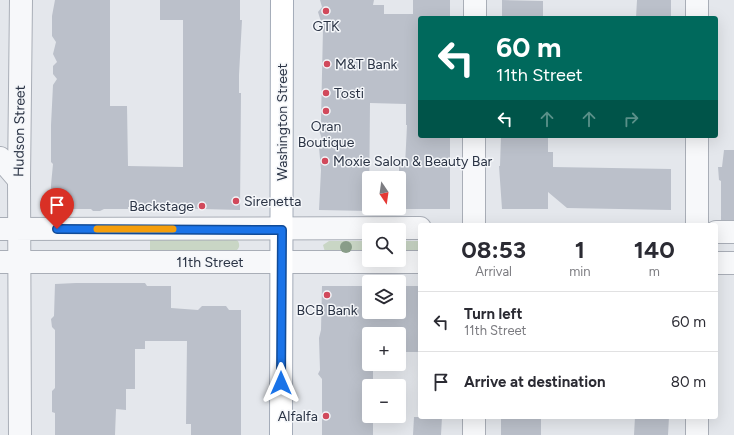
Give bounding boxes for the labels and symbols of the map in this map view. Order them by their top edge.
marker: GTK [321,6,331,16]
place label: GTK [313,18,340,35]
place label: M&T Bank [335,56,398,73]
marker: M&T Bank [322,59,332,69]
street label: Washington Street [274,63,291,181]
street label: Hudson Street [10,85,29,177]
place label: Tosti [334,85,364,102]
marker: Tosti [321,88,331,98]
marker: Oran Boutique [321,106,331,116]
place label: Oran Boutique [298,118,355,151]
place label: Moxie Salon & Beauty Bar [333,153,493,170]
marker: Moxie Salon & Beauty Bar [320,156,330,166]
north arrow [362,171,406,215]
pin [40,188,74,229]
place label: Sirenetta [244,193,301,210]
marker: Sirenetta [231,196,241,206]
place label: Backstage [129,198,194,215]
marker: Backstage [197,201,207,211]
street label: 11th Street [176,254,244,271]
marker: BCB Bank [322,290,332,300]
place label: BCB Bank [297,302,358,319]
position arrow [260,362,302,404]
place label: Alfalfa [278,408,318,425]
marker: Alfalfa [321,411,331,421]

